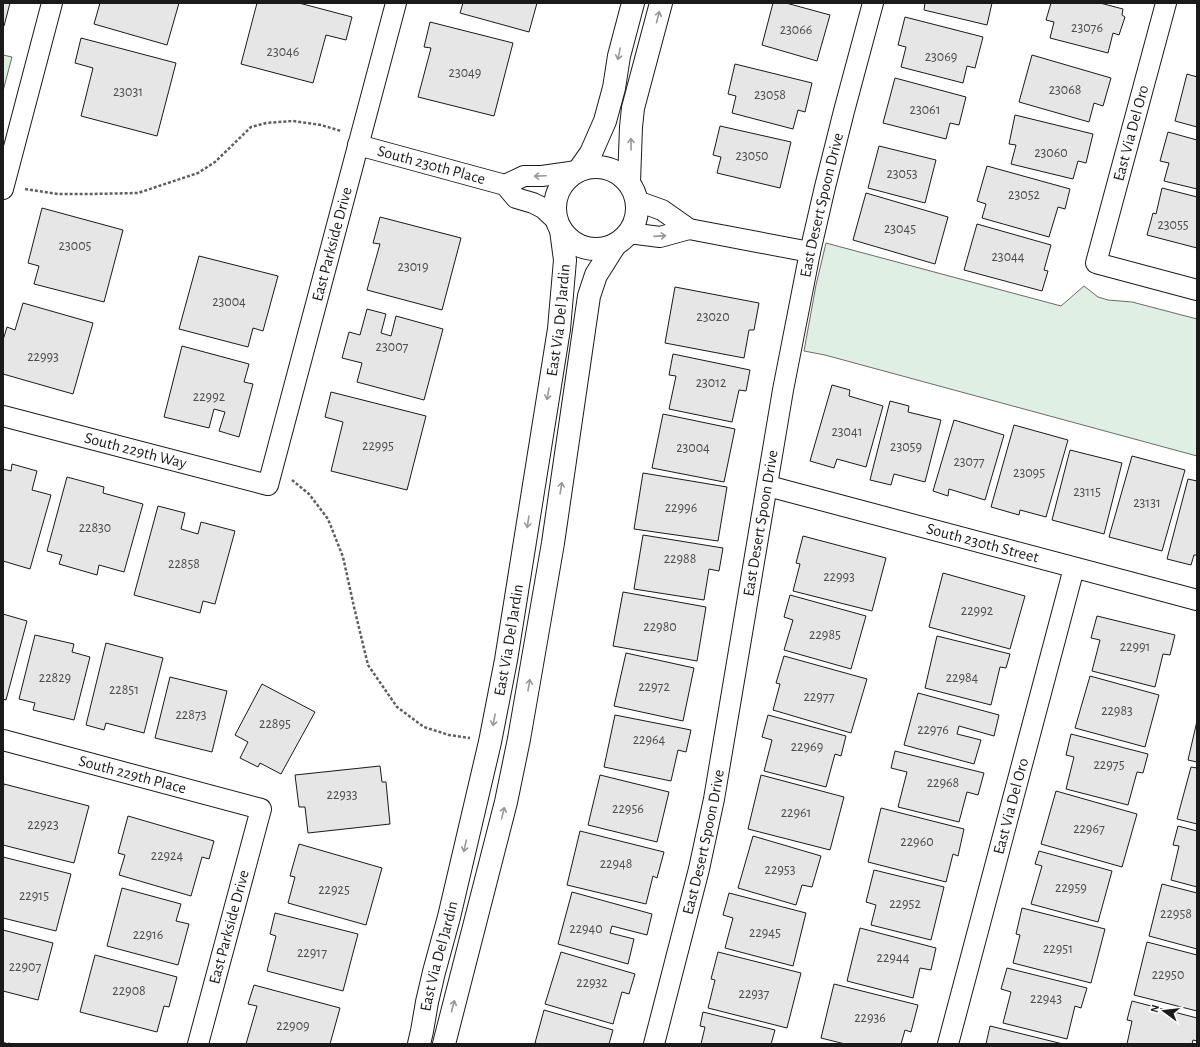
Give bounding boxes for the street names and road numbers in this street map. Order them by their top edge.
street label: East Via Del Oro [1110,83,1152,183]
street label: East Desert Spoon Drive [797,131,846,279]
street label: South 230th Place [376,143,487,187]
street label: East Parkside Drive [309,185,355,303]
street label: East Via Del Jardin [544,263,573,377]
street label: South 229th Way [83,430,189,472]
street label: East Desert Spoon Drive [740,449,781,597]
street label: South 230th Street [925,520,1040,566]
street label: East Via Del Jardin [491,583,526,697]
street label: South 229th Place [77,753,188,797]
street label: East Via Del Oro [991,756,1031,856]
street label: East Desert Spoon Drive [680,768,727,916]
street label: East Parkside Drive [206,868,252,986]
street label: East Via Del Jardin [418,900,460,1013]

